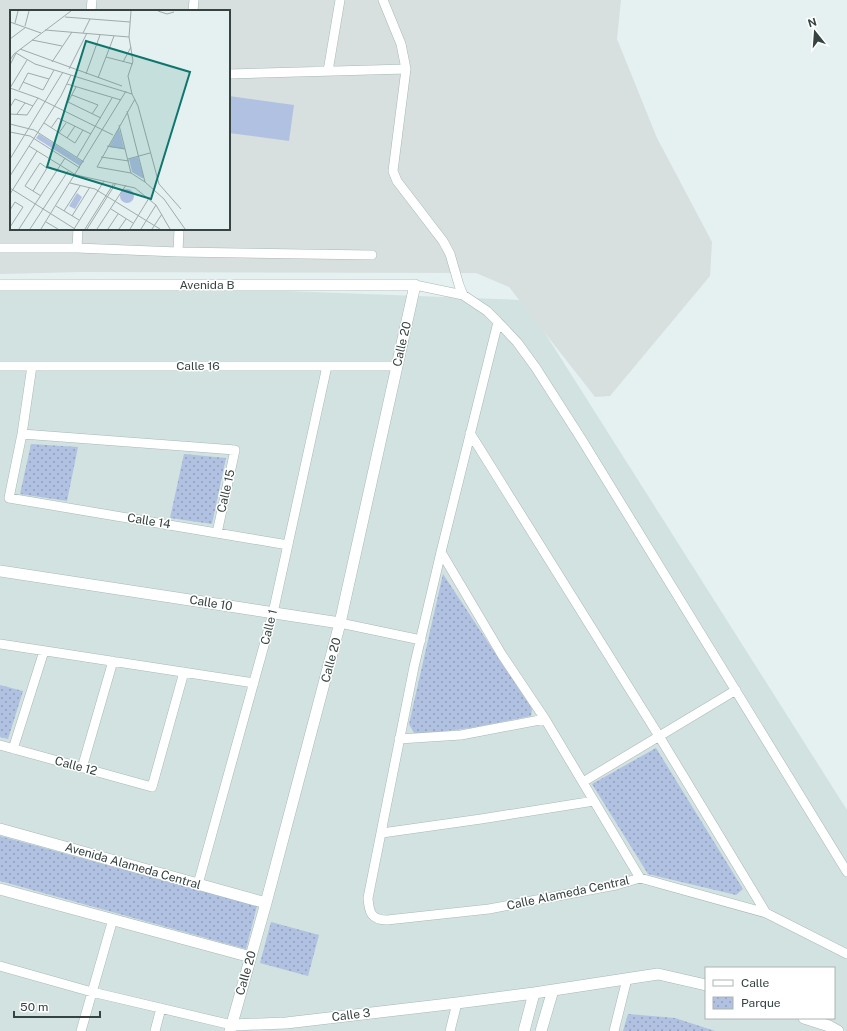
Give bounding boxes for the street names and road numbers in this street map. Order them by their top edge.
street label: Avenida B [179,278,235,292]
street label: Calle 20 [390,320,414,368]
street label: Calle 16 [176,359,220,373]
street label: Calle 15 [214,468,238,514]
street label: Calle 14 [126,511,172,531]
street label: Calle 10 [188,593,234,613]
street label: Calle 1 [258,608,280,646]
street label: Calle 20 [318,636,344,684]
street label: Calle 12 [53,754,99,778]
street label: Avenida Alameda Central [63,840,203,892]
street label: Calle Alameda Central [505,873,631,913]
street label: Calle 20 [233,949,259,997]
street label: Calle 3 [331,1006,371,1024]

